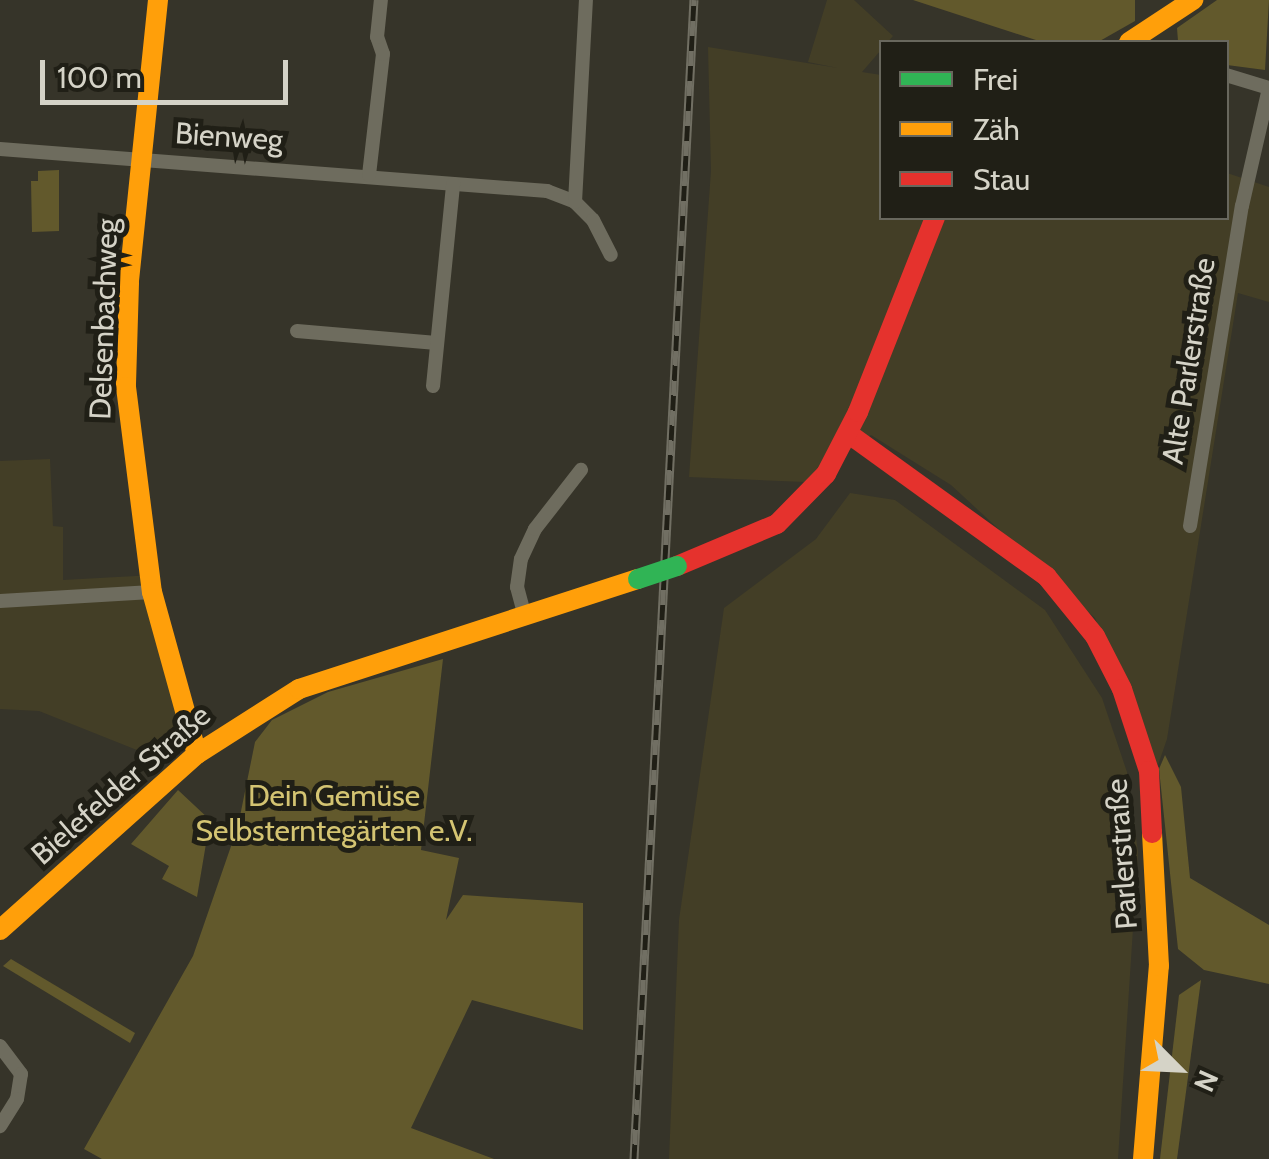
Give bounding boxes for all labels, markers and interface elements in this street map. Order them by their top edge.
scale bar [45,40,292,102]
legend [879,40,1229,220]
text: 100 m [57,59,142,96]
text: Frei [973,61,1018,98]
text: Zäh [973,111,1020,148]
street label: Bienweg [174,115,284,159]
text: Stau [973,161,1030,198]
street label: Delsenbachweg [82,218,126,420]
street label: Alte Parlerstraße [1155,255,1223,467]
street label: Bielefelder Straße [24,698,218,872]
street label: Parlerstraße [1099,777,1145,931]
park label: Dein Gemüse Selbsterntegärten e.V. [196,778,472,848]
north arrow [1129,1019,1229,1119]
text: N [1187,1065,1226,1097]

